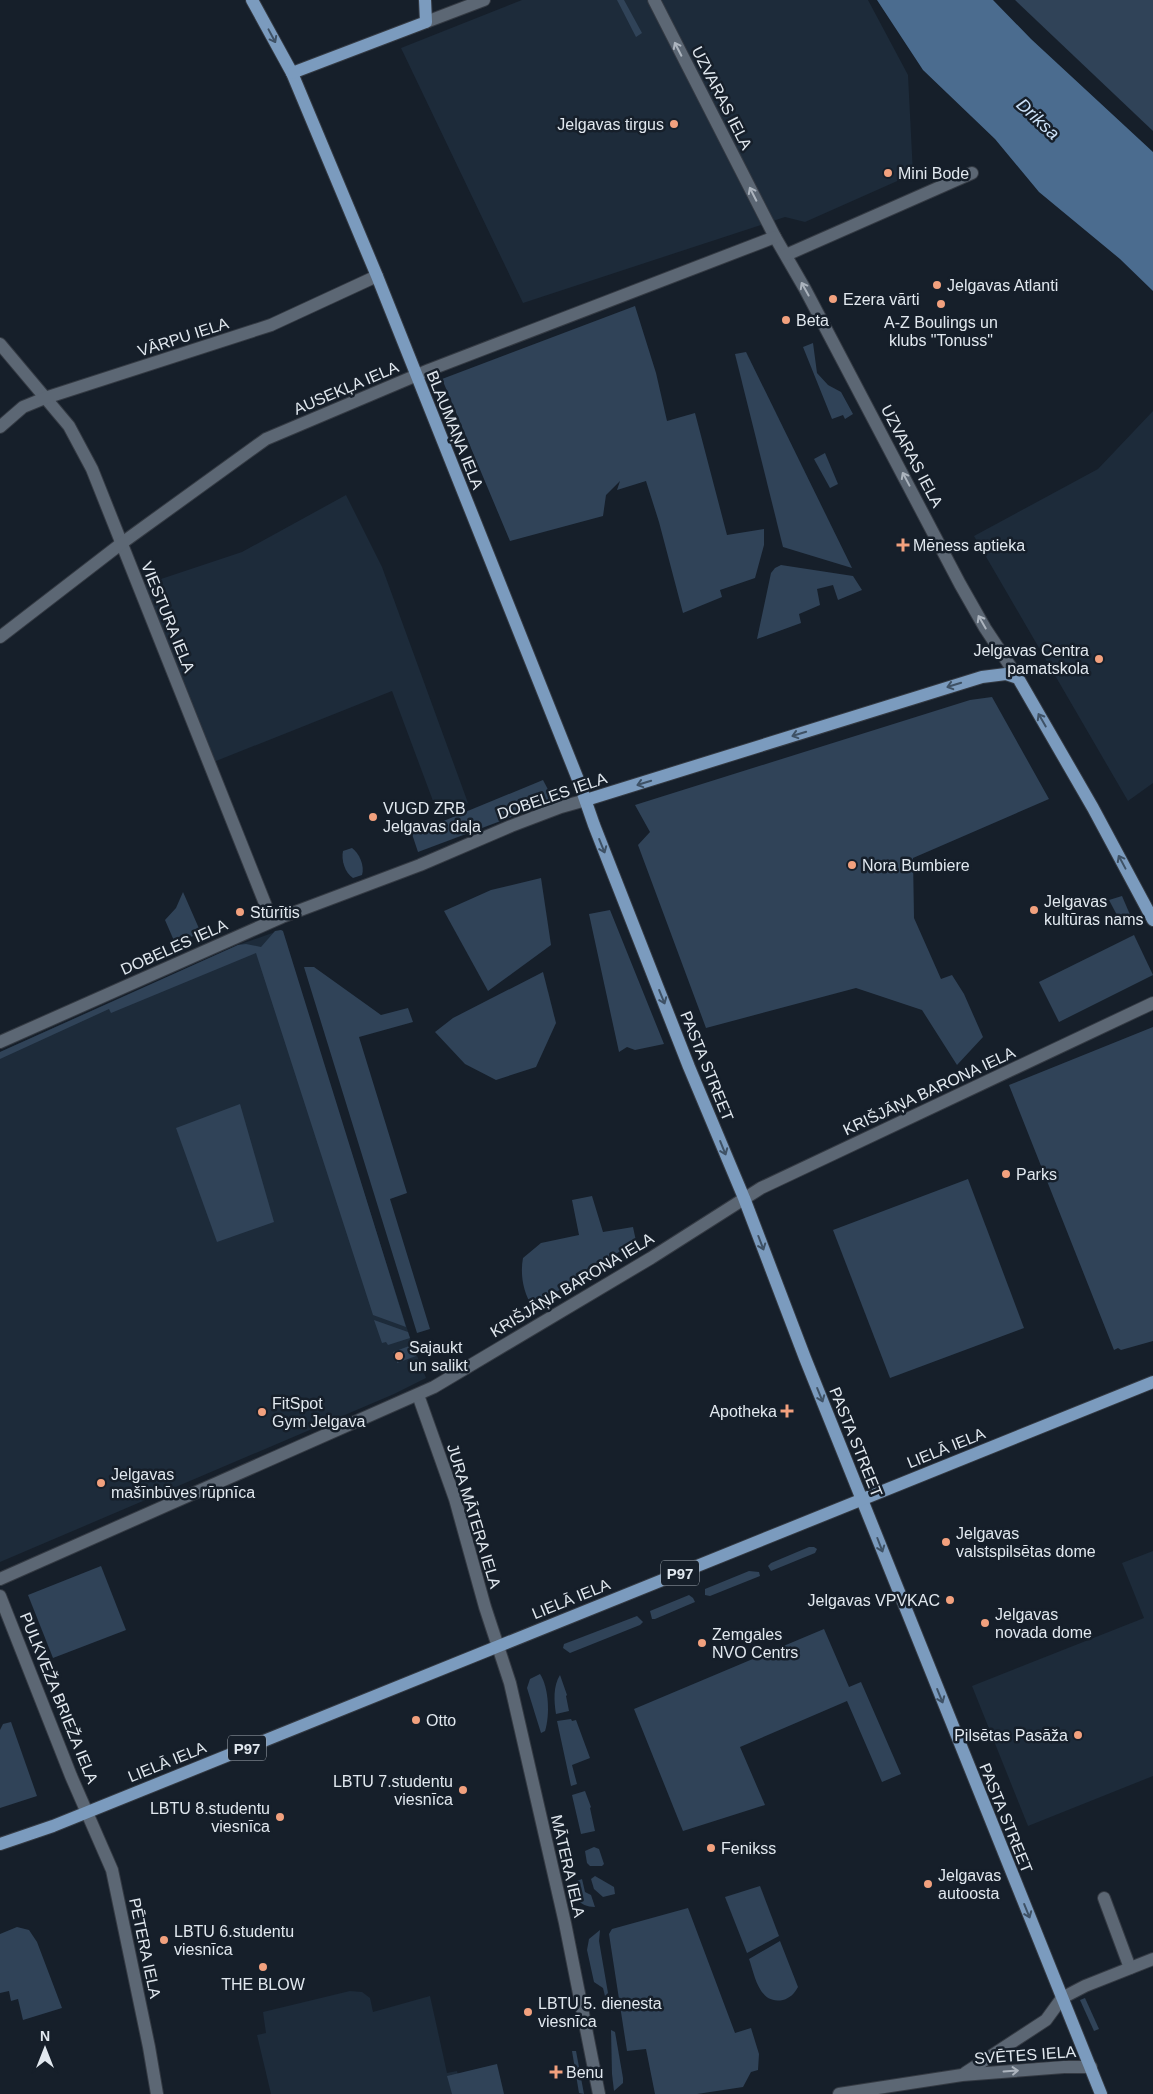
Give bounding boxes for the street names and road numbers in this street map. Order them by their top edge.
street label: UZVARAS IELA [689,44,755,153]
street label: VĀRPU IELA [136,314,231,360]
street label: AUSEKĻA IELA [291,358,401,418]
street label: BLAUMAŅA IELA [423,368,487,492]
street label: UZVARAS IELA [878,402,946,510]
street label: VIESTURA IELA [138,559,198,675]
street label: DOBELES IELA [495,769,609,823]
street label: DOBELES IELA [118,916,230,978]
street label: PASTA STREET [677,1009,737,1124]
street label: KRIŠJĀŅA BARONA IELA [840,1043,1018,1138]
street label: KRIŠJĀŅA BARONA IELA [487,1228,657,1341]
street label: PASTA STREET [826,1385,886,1500]
street label: LIELĀ IELA [904,1425,988,1471]
street label: JURA MĀTERA IELA [444,1442,504,1591]
road number: P97 [661,1560,699,1586]
street label: LIELĀ IELA [529,1576,613,1622]
street label: PULKVEŽA BRIEŽA IELA [17,1610,102,1786]
road number: P97 [228,1736,266,1760]
street label: LIELĀ IELA [125,1739,209,1785]
street label: PASTA STREET [976,1761,1036,1876]
street label: MĀTERA IELA [548,1813,588,1919]
street label: PĒTERA IELA [126,1896,164,2000]
street label: SVĒTES IELA [973,2043,1077,2067]

